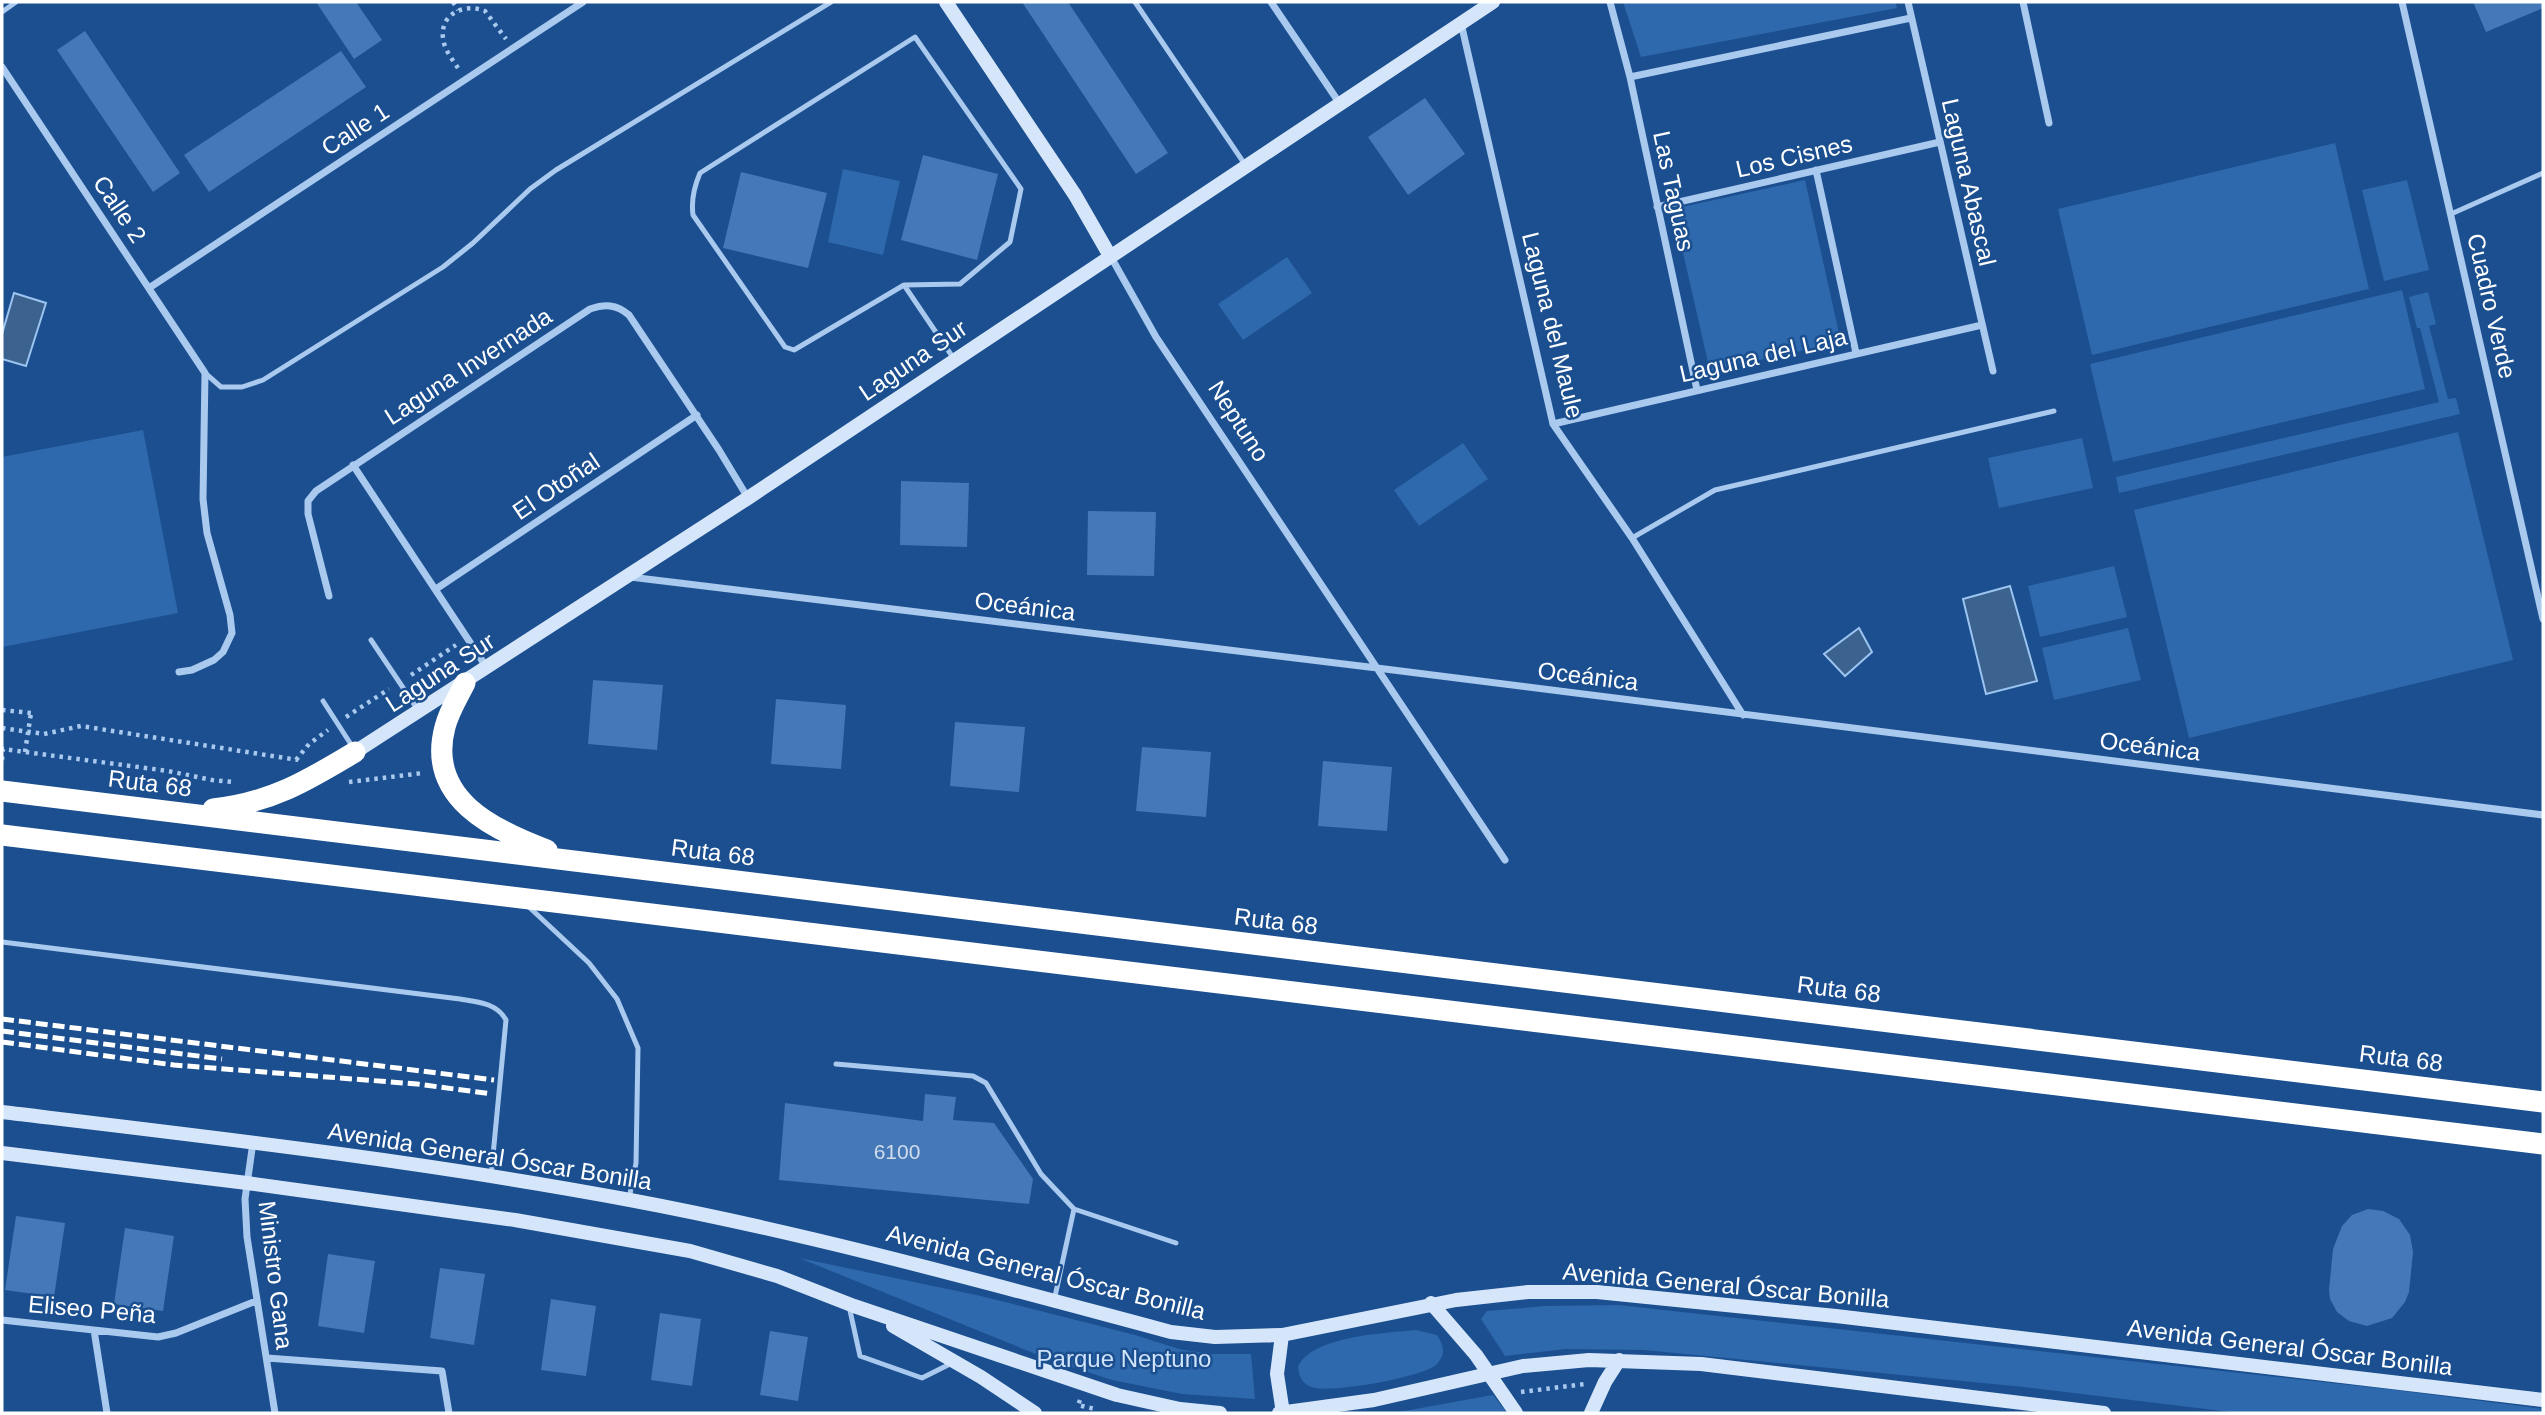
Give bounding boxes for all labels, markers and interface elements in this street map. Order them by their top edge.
street label: Laguna Abascal [1937,96,2001,268]
street label: Calle 1 [316,97,394,161]
street label: Las Taguas [1648,128,1700,254]
street label: Los Cisnes [1733,129,1855,183]
street label: Calle 2 [88,170,152,248]
street label: Laguna del Maule [1517,229,1589,421]
street label: Cuadro Verde [2462,231,2522,381]
street label: Laguna Invernada [380,302,557,430]
street label: Laguna Sur [854,314,972,406]
street label: Laguna del Laja [1677,322,1850,387]
street label: Neptuno [1203,376,1275,466]
street label: El Otoñal [508,447,604,525]
street label: Oceánica [973,586,1078,626]
street label: Laguna Sur [381,627,499,717]
street label: Oceánica [1536,656,1641,696]
street label: Oceánica [2098,726,2203,766]
street label: Ruta 68 [107,764,193,802]
street label: Ruta 68 [670,833,756,871]
street label: Ruta 68 [1233,902,1319,940]
street label: Ruta 68 [1796,970,1882,1008]
street label: Ruta 68 [2358,1039,2444,1077]
street label: Avenida General Óscar Bonilla [326,1117,655,1195]
house number: 6100 [874,1140,920,1163]
street label: Ministro Gana [253,1199,299,1351]
street label: Avenida General Óscar Bonilla [884,1219,1209,1325]
street label: Avenida General Óscar Bonilla [1562,1257,1891,1313]
street label: Eliseo Peña [27,1290,158,1328]
street label: Avenida General Óscar Bonilla [2126,1314,2455,1380]
park label: Parque Neptuno [1037,1345,1211,1372]

